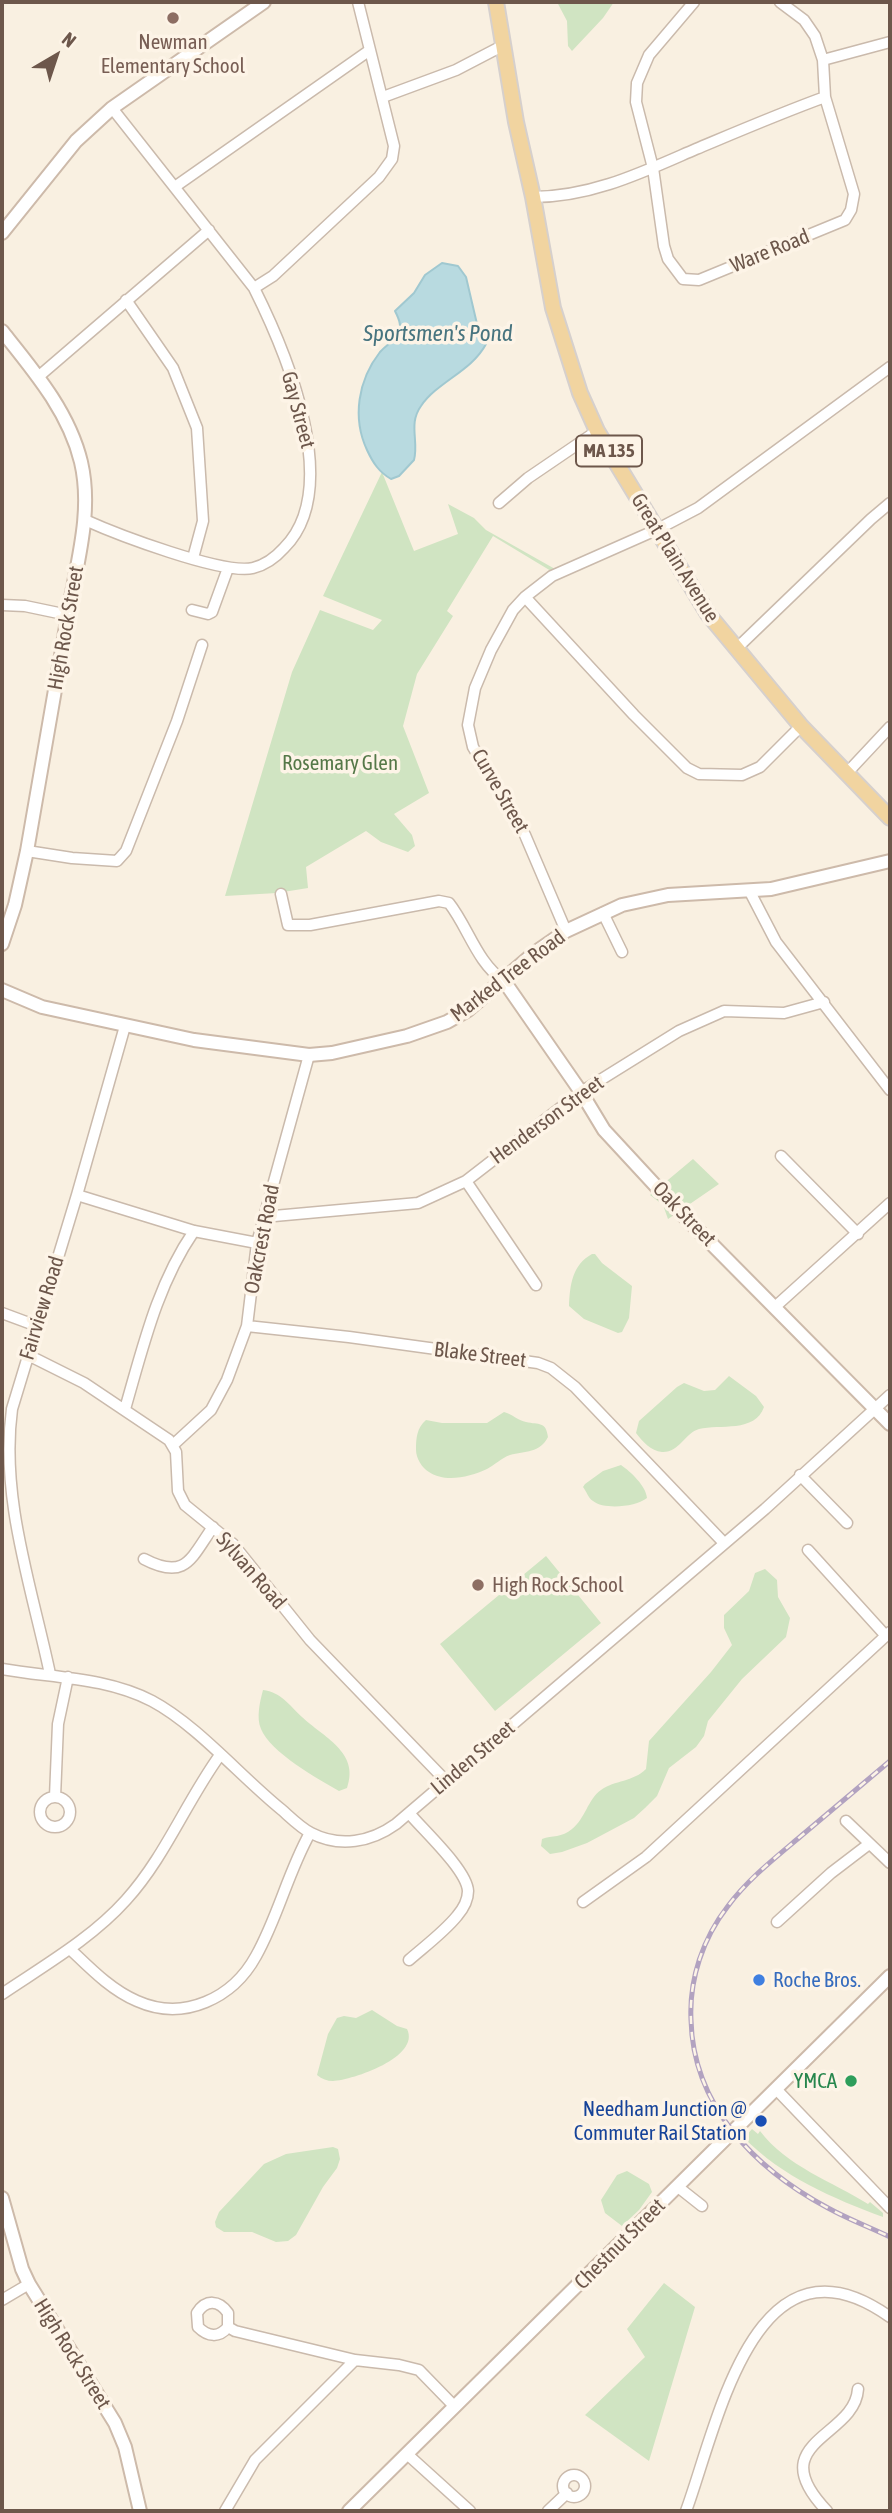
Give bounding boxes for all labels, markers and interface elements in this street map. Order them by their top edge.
marker: Newman Elementary School [165,10,181,26]
north arrow [21,21,91,91]
text: N [58,28,80,52]
place label: Newman Elementary School [101,29,245,79]
street label: Ware Road [727,224,813,278]
water label: Sportsmen's Pond [363,320,513,348]
street label: Gay Street [276,369,320,451]
road number: MA 135 [576,436,642,466]
street label: Great Plain Avenue [625,489,725,627]
street label: High Rock Street [43,564,89,692]
street label: Curve Street [466,745,534,837]
park label: Rosemary Glen [282,750,398,776]
street label: Marked Tree Road [446,925,570,1027]
street label: Henderson Street [485,1070,609,1170]
street label: Oak Street [647,1176,721,1252]
street label: Oakcrest Road [239,1182,285,1296]
street label: Fairview Road [14,1253,70,1363]
street label: Blake Street [433,1337,527,1373]
street label: Sylvan Road [211,1527,291,1615]
place label: High Rock School [492,1572,623,1598]
marker: High Rock School [470,1577,486,1593]
street label: Linden Street [426,1716,520,1800]
place label: Roche Bros. [773,1967,861,1993]
marker: Roche Bros. [751,1972,767,1988]
place label: YMCA [794,2068,837,2094]
marker: YMCA [843,2073,859,2089]
place label: Needham Junction @ Commuter Rail Station [574,2096,747,2146]
marker: Needham Junction @ Commuter Rail Station [753,2113,769,2129]
street label: Chestnut Street [569,2193,671,2295]
street label: High Rock Street [28,2294,116,2414]

